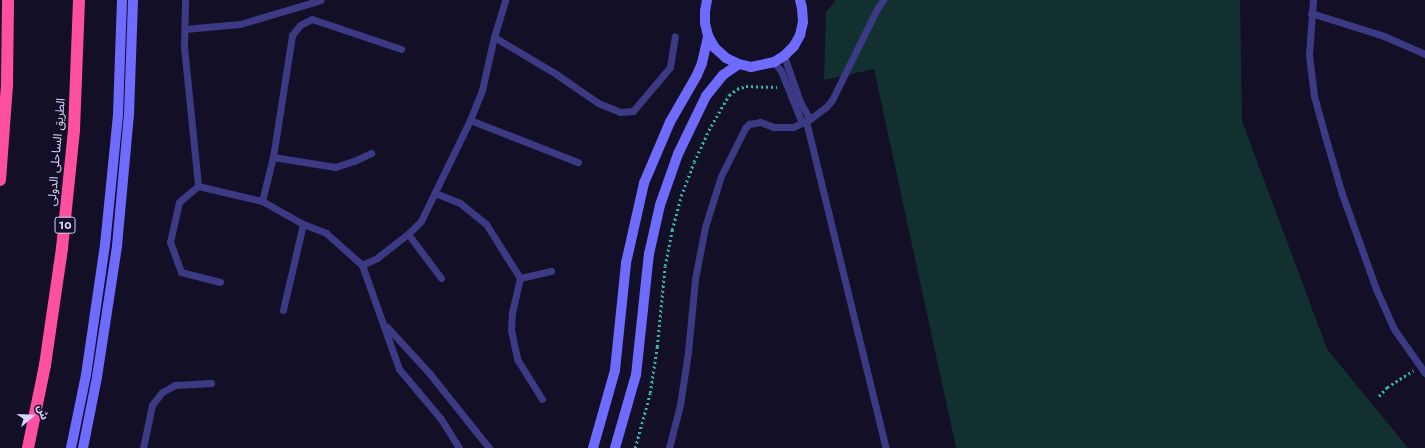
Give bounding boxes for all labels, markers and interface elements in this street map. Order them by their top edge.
street label: الطريق الساحلى الدولى [45,97,69,207]
road number: 10 [54,216,76,234]
north arrow [12,396,52,436]
text: ش [33,402,53,422]

